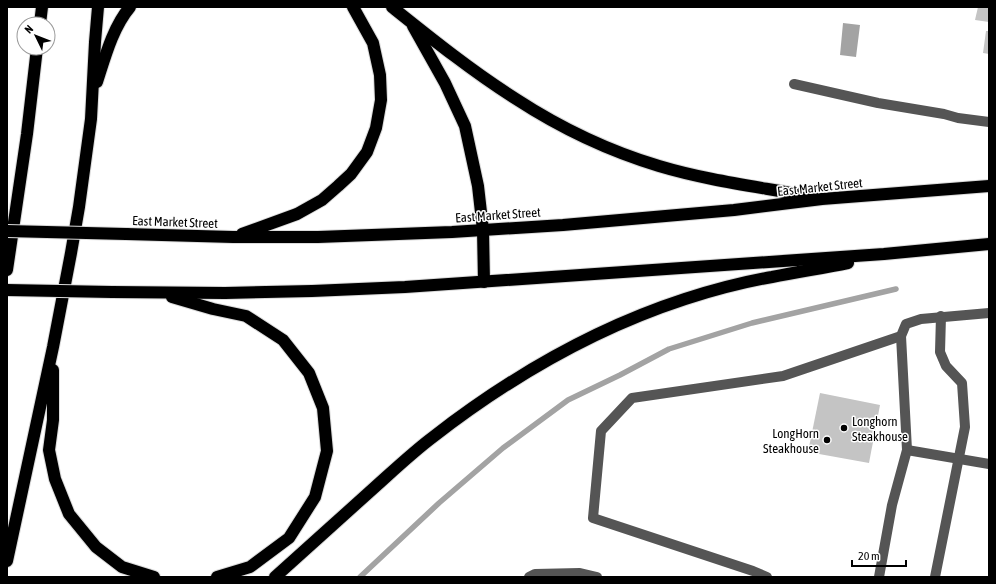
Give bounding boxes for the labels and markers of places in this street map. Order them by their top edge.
place label: Longhorn Steakhouse [852,414,908,444]
marker: Longhorn Steakhouse [839,423,849,433]
place label: LongHorn Steakhouse [763,426,819,456]
marker: LongHorn Steakhouse [822,435,832,445]

